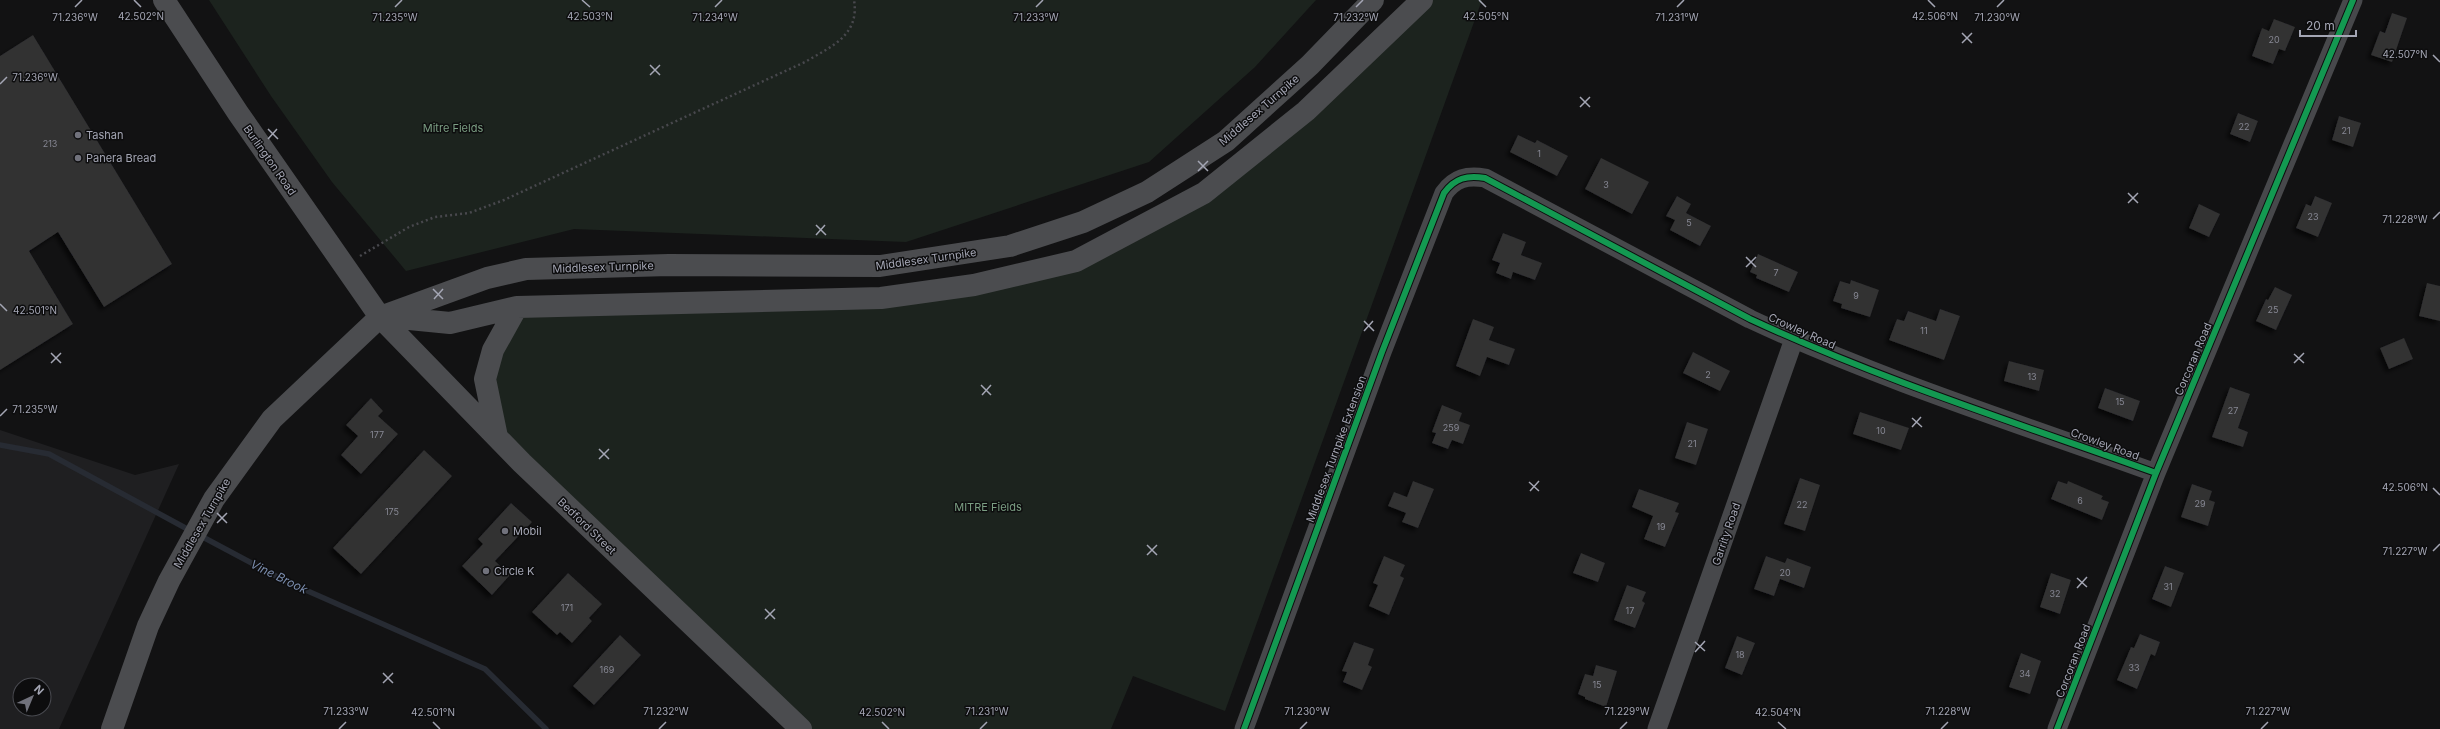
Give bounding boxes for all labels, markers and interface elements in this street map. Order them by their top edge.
text: 42.502°N [118,10,164,22]
text: 42.503°N [567,10,613,22]
text: 42.505°N [1463,10,1509,22]
text: 42.506°N [1912,10,1958,22]
text: 71.236°W [52,11,98,23]
text: 71.235°W [372,11,418,23]
text: 71.234°W [692,11,738,23]
text: 71.233°W [1013,11,1059,23]
text: 71.232°W [1333,11,1379,23]
text: 71.231°W [1655,11,1699,23]
text: 71.230°W [1974,11,2020,23]
scale bar [2300,12,2356,38]
text: 20 m [2306,18,2335,33]
house number: 20 [2268,34,2280,45]
text: 42.507°N [2382,48,2428,60]
text: 71.236°W [12,71,58,83]
street label: Middlesex Turnpike [1216,71,1302,149]
park label: Mitre Fields [423,121,483,135]
house number: 22 [2239,121,2249,132]
street label: Burlington Road [241,122,299,198]
house number: 21 [2341,125,2351,136]
place label: Tashan [86,128,123,142]
marker: Tashan [73,130,83,140]
house number: 213 [43,138,58,149]
house number: 1 [1537,148,1541,159]
place label: Panera Bread [86,151,156,165]
marker: Panera Bread [73,153,83,163]
house number: 3 [1603,179,1609,190]
house number: 23 [2307,211,2319,222]
text: 71.228°W [2382,213,2428,225]
house number: 5 [1686,217,1692,228]
street label: Middlesex Turnpike [875,245,977,273]
street label: Middlesex Turnpike [552,258,654,276]
house number: 7 [1773,267,1779,278]
house number: 9 [1853,290,1859,301]
text: 42.501°N [13,304,57,316]
house number: 25 [2268,304,2278,315]
street label: Crowley Road [1766,310,1838,352]
street label: Corcoran Road [2171,320,2215,398]
house number: 11 [1920,325,1928,336]
house number: 2 [1705,369,1711,380]
house number: 13 [2027,371,2037,382]
street label: Middlesex Turnpike Extension [1303,374,1369,524]
house number: 15 [2115,396,2125,407]
text: 71.235°W [12,403,58,415]
house number: 27 [2228,405,2238,416]
house number: 259 [1443,422,1460,433]
house number: 10 [1876,425,1886,436]
street label: Crowley Road [2069,425,2141,463]
house number: 177 [370,429,384,440]
house number: 21 [1687,438,1697,449]
street label: Middlesex Turnpike [171,476,233,570]
text: 42.506°N [2382,481,2428,493]
street label: Bedford Street [555,495,619,558]
house number: 6 [2077,495,2083,506]
house number: 29 [2194,498,2206,509]
house number: 22 [1797,499,1807,510]
park label: MITRE Fields [954,500,1022,514]
street label: Garrity Road [1709,501,1743,567]
house number: 175 [385,506,399,517]
house number: 19 [1656,521,1666,532]
place label: Mobil [513,524,542,538]
marker: Mobil [500,526,510,536]
text: 71.227°W [2383,545,2428,557]
water label: Vine Brook [248,556,311,597]
place label: Circle K [494,564,535,578]
marker: Circle K [481,566,491,576]
house number: 20 [1779,567,1791,578]
house number: 31 [2163,581,2173,592]
house number: 32 [2049,588,2061,599]
house number: 171 [561,602,573,613]
house number: 17 [1626,605,1634,616]
street label: Corcoran Road [2053,622,2093,700]
house number: 18 [1735,649,1745,660]
house number: 33 [2128,662,2140,673]
house number: 169 [600,664,615,675]
house number: 34 [2019,668,2031,679]
north arrow [12,677,52,717]
house number: 15 [1592,679,1602,690]
text: N [31,682,47,698]
text: 71.233°W [323,705,369,717]
text: 71.232°W [643,705,689,717]
text: 71.231°W [965,705,1009,717]
text: 71.230°W [1284,705,1330,717]
text: 71.229°W [1604,705,1650,717]
text: 71.228°W [1925,705,1971,717]
text: 71.227°W [2246,705,2291,717]
text: 42.501°N [411,706,455,718]
text: 42.502°N [859,706,905,718]
text: 42.504°N [1755,706,1801,718]

